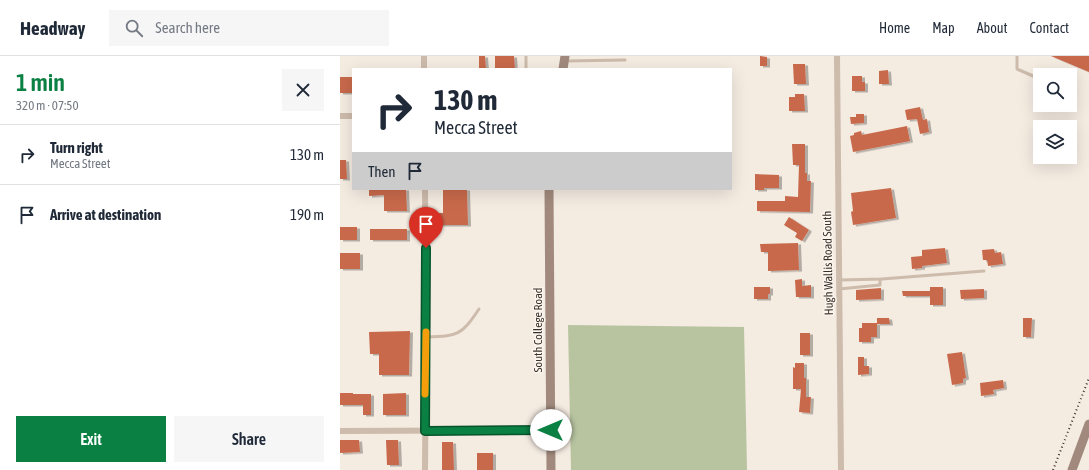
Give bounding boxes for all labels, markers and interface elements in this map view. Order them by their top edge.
search box [109,10,389,46]
text: Headway [20,17,85,39]
icon: search [123,17,145,39]
text: Search here [155,19,220,36]
text: Home [879,20,910,36]
text: Map [932,20,955,36]
text: About [977,20,1008,36]
text: Contact [1030,20,1069,36]
map controls [1033,68,1077,164]
button: search [1033,68,1077,112]
text: 1 min [16,69,65,96]
button: close [282,69,324,111]
icon: right [368,84,420,136]
text: 130 m [434,84,497,116]
text: 320 m · 07:50 [16,98,79,113]
text: Mecca Street [434,117,518,138]
button: layers [1033,120,1077,164]
text: Turn right [50,139,103,156]
icon: right [16,144,38,166]
text: 130 m [290,146,324,163]
text: Mecca Street [50,156,111,171]
icon: arrive [404,160,426,182]
text: Then [368,163,396,180]
icon: arrive [16,204,38,226]
text: Arrive at destination [50,206,161,223]
text: 190 m [290,206,324,223]
pin [409,207,443,248]
street label: Hugh Wallis Road South [820,211,836,315]
icon: arrive [415,213,437,235]
street label: South College Road [531,287,545,373]
position arrow [530,409,572,451]
button: Exit [16,416,166,462]
button: Share [174,416,324,462]

